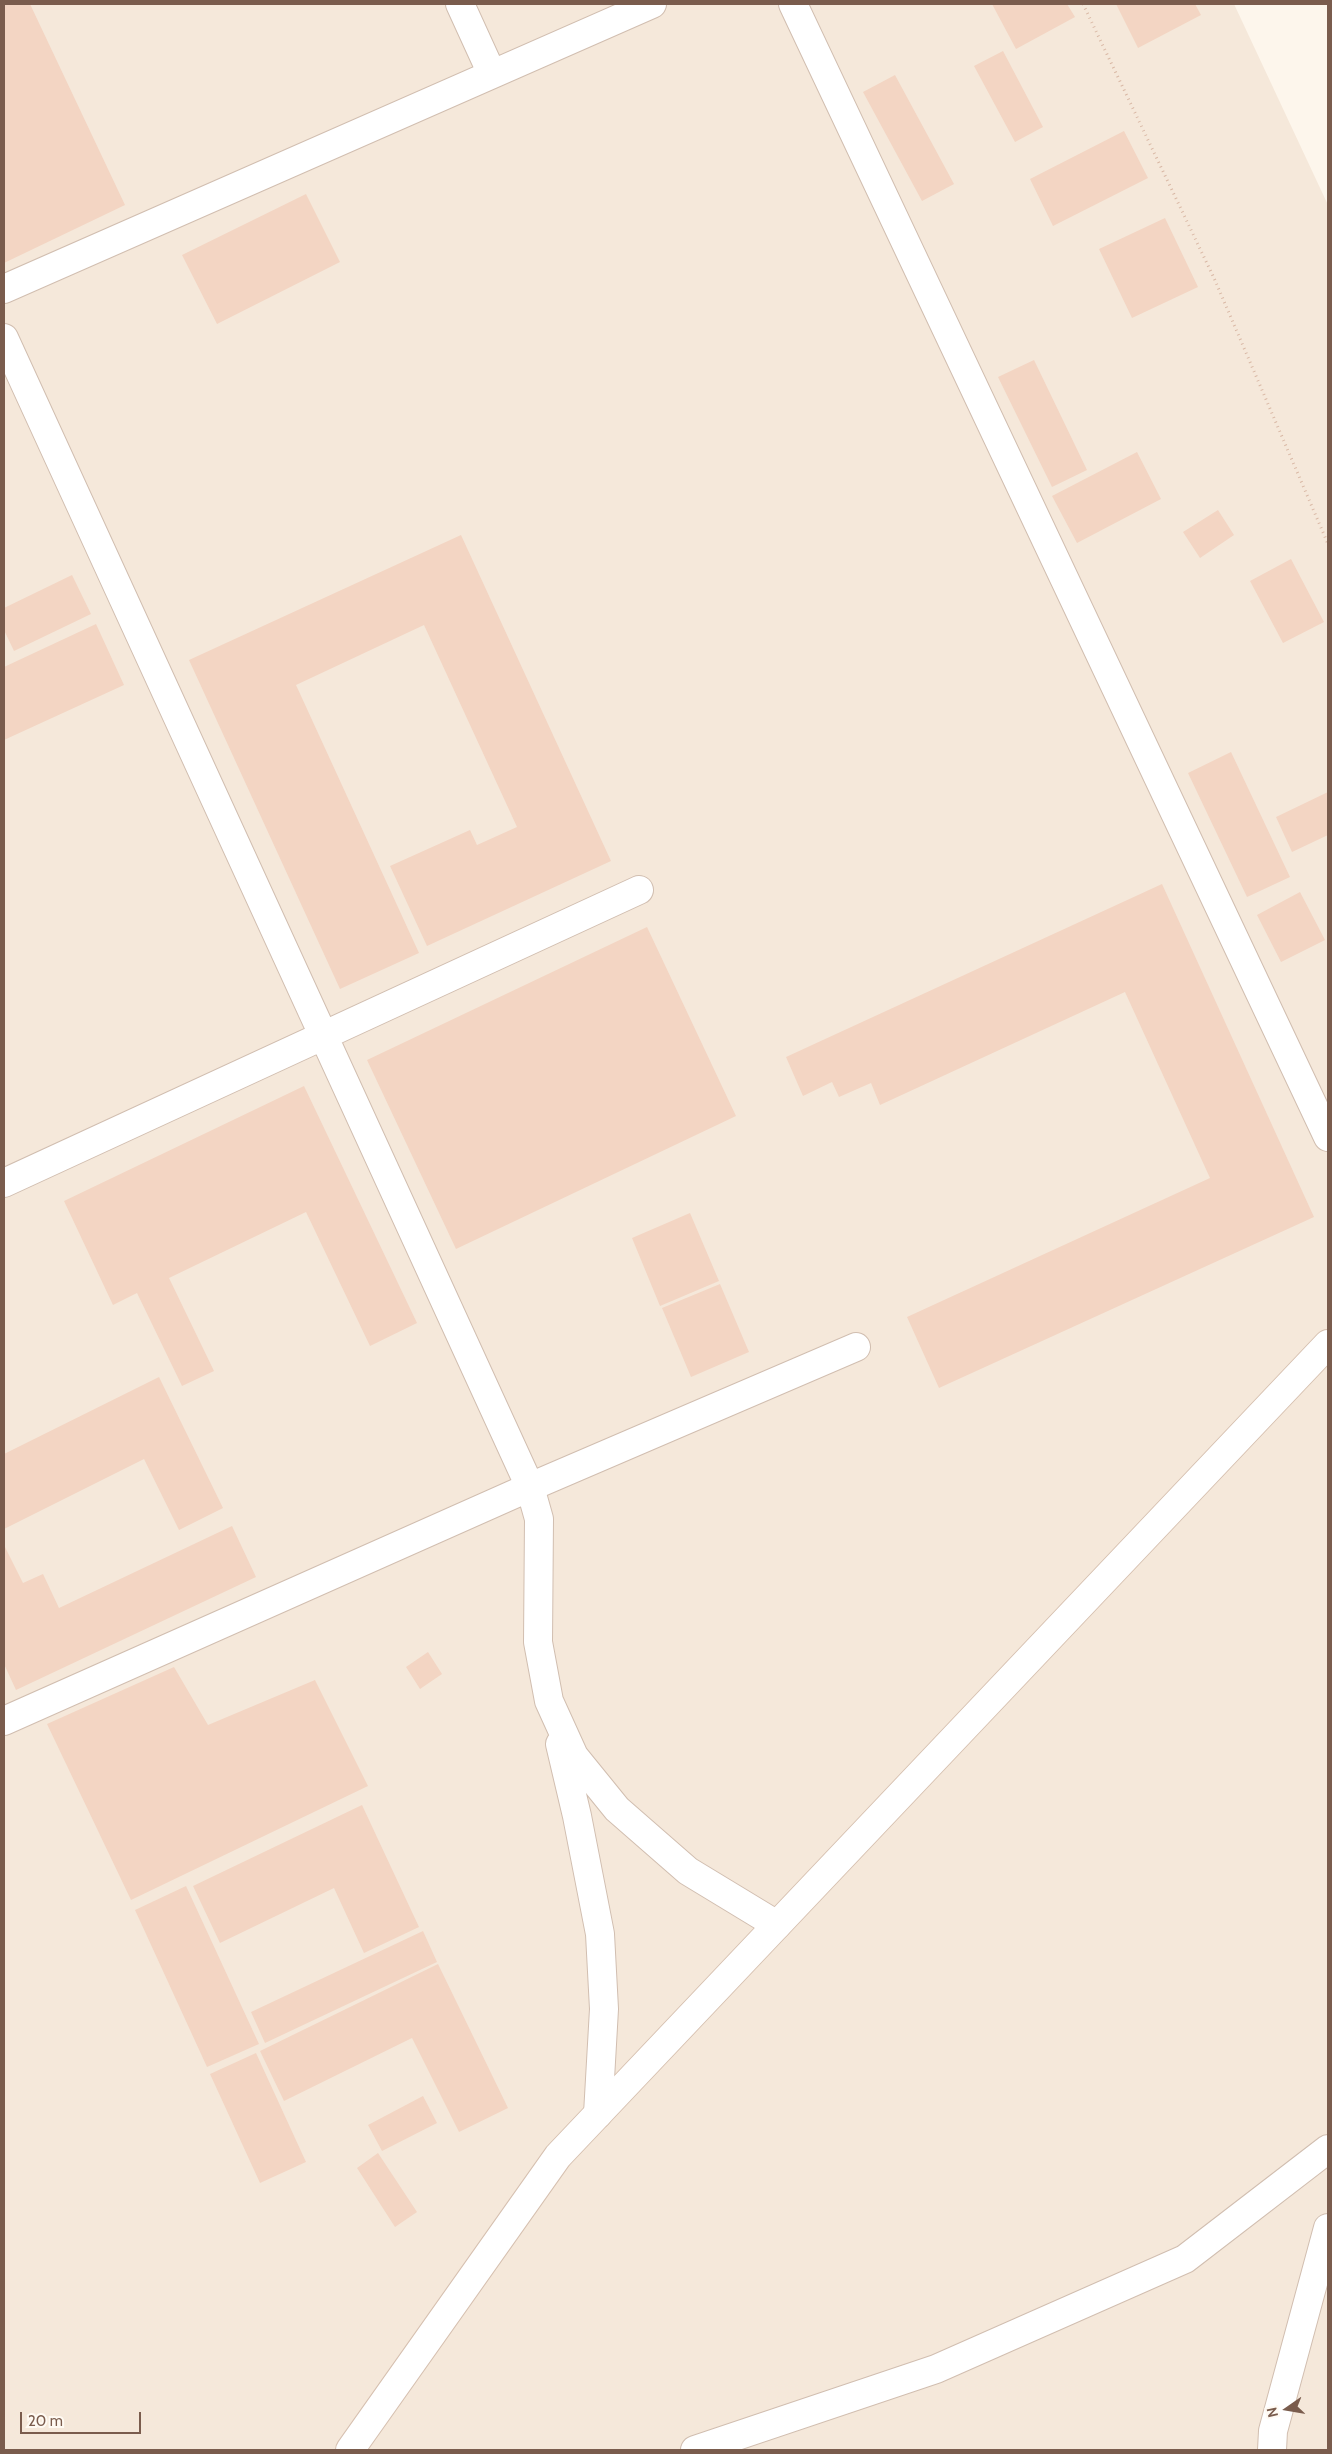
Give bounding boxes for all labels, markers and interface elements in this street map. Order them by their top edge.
north arrow [1262,2384,1312,2434]
scale bar [22,2402,144,2434]
text: N [1263,2406,1282,2419]
text: 20 m [28,2412,63,2430]

